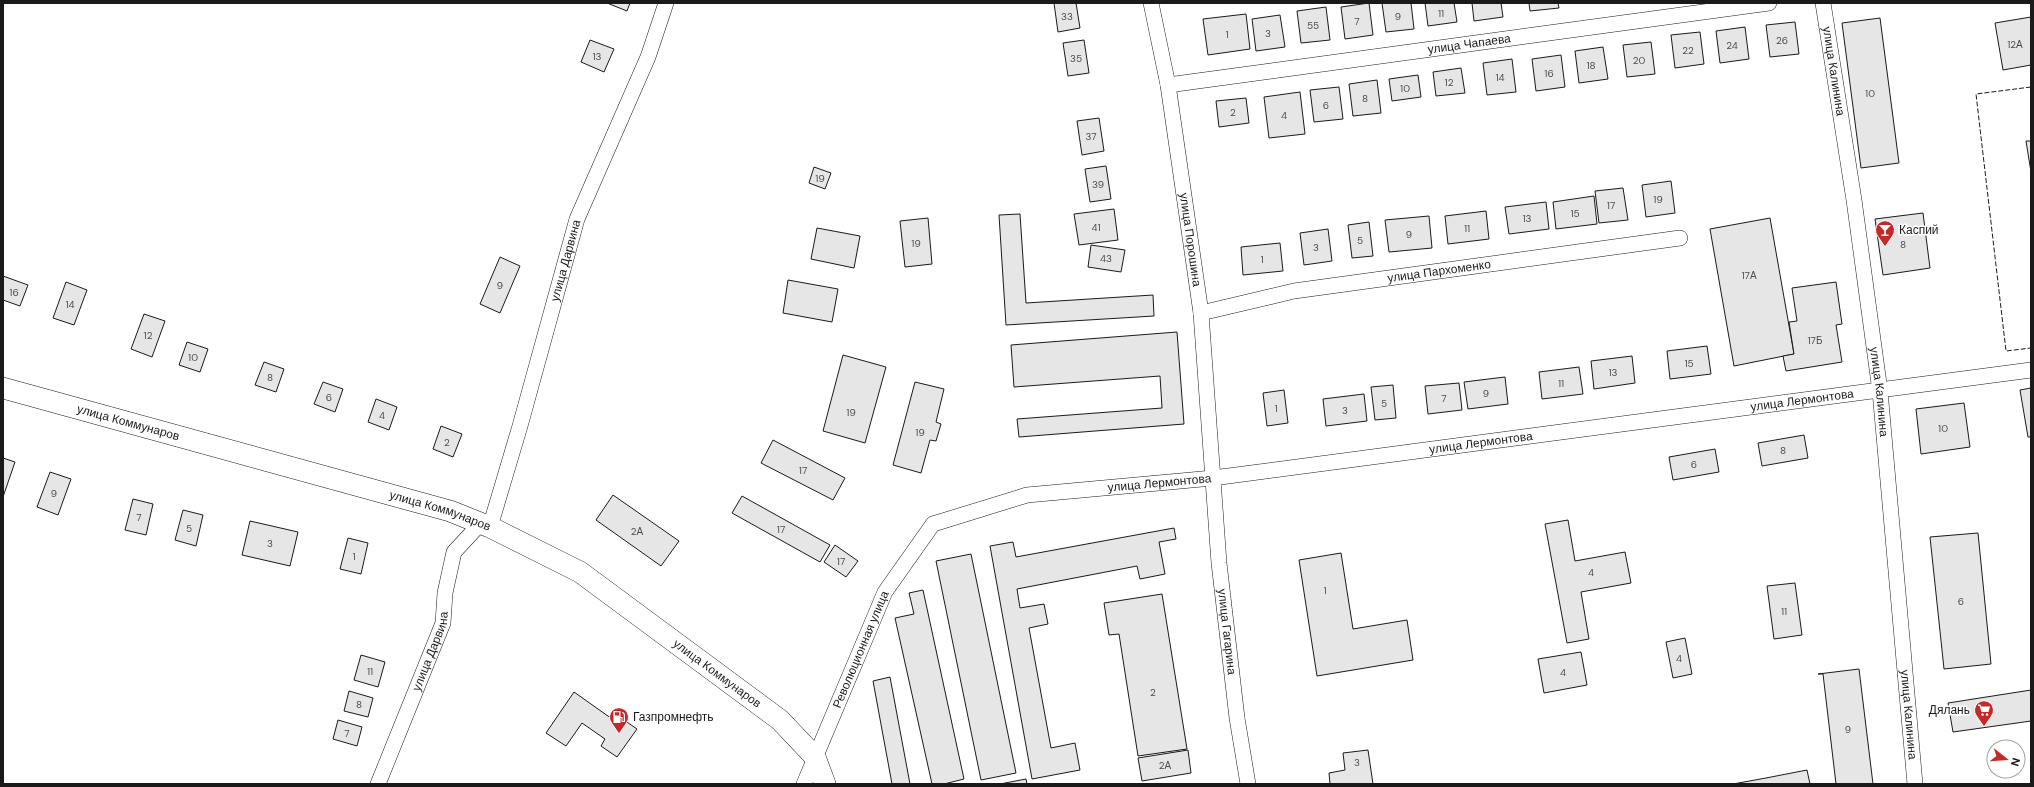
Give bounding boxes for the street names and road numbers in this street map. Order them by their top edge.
street label: улица Калинина [1819,25,1849,117]
street label: улица Чапаева [1427,30,1512,57]
street label: улица Порошина [1176,192,1205,288]
street label: улица Дарвина [547,218,585,303]
street label: улица Пархоменко [1386,256,1492,286]
street label: улица Калинина [1866,346,1892,438]
street label: улица Лермонтова [1749,385,1855,415]
street label: улица Коммунаров [75,401,181,444]
street label: улица Лермонтова [1428,428,1534,457]
street label: улица Лермонтова [1107,470,1212,496]
street label: улица Коммунаров [388,487,493,534]
street label: Революционная улица [829,588,893,711]
street label: улица Гагарина [1214,588,1240,676]
street label: улица Дарвина [408,611,452,693]
street label: улица Коммунаров [670,636,764,711]
street label: улица Калинина [1897,669,1921,761]

